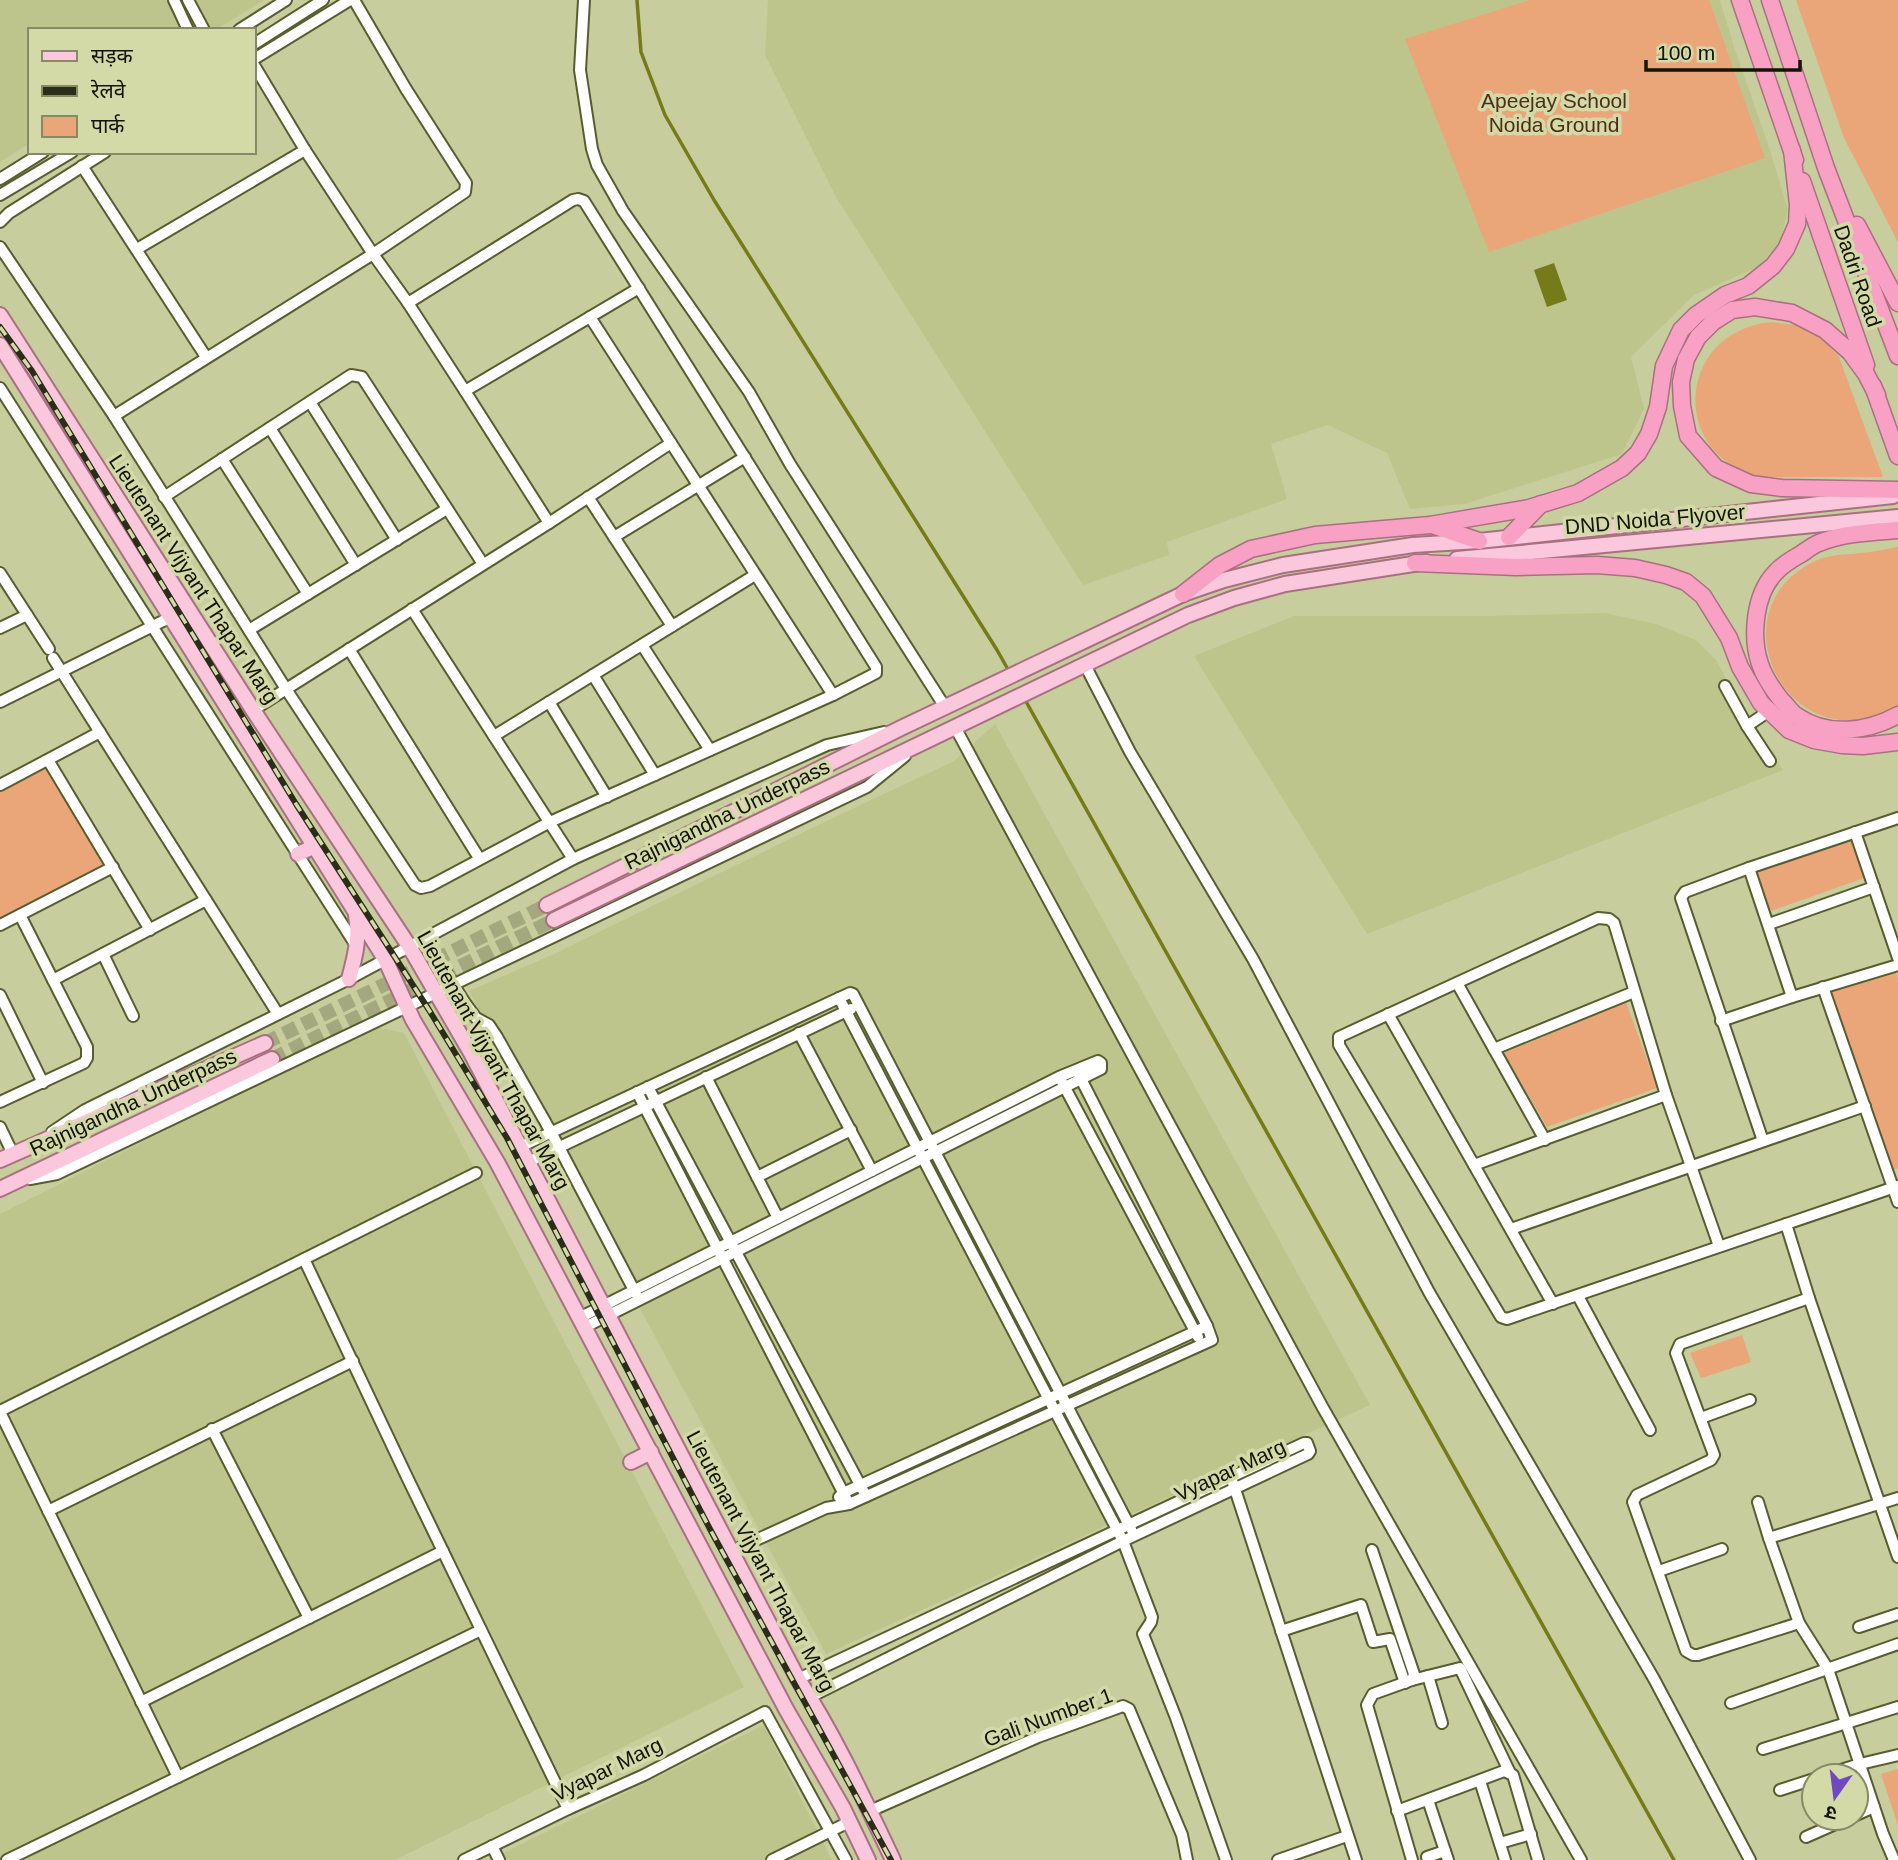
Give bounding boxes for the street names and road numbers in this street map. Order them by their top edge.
street label: Dadri Road [1830,222,1886,330]
street label: Lieutenant Vijyant Thapar Marg [105,450,283,708]
street label: DND Noida Flyover [1564,500,1746,538]
street label: Rajnigandha Underpass [621,754,833,874]
street label: Lieutenant Vijyant Thapar Marg [413,927,575,1193]
street label: Rajnigandha Underpass [26,1044,240,1160]
street label: Lieutenant Vijyant Thapar Marg [682,1427,840,1695]
street label: Vyapar Marg [1171,1434,1289,1506]
street label: Gali Number 1 [980,1683,1116,1751]
street label: Vyapar Marg [548,1732,666,1806]

